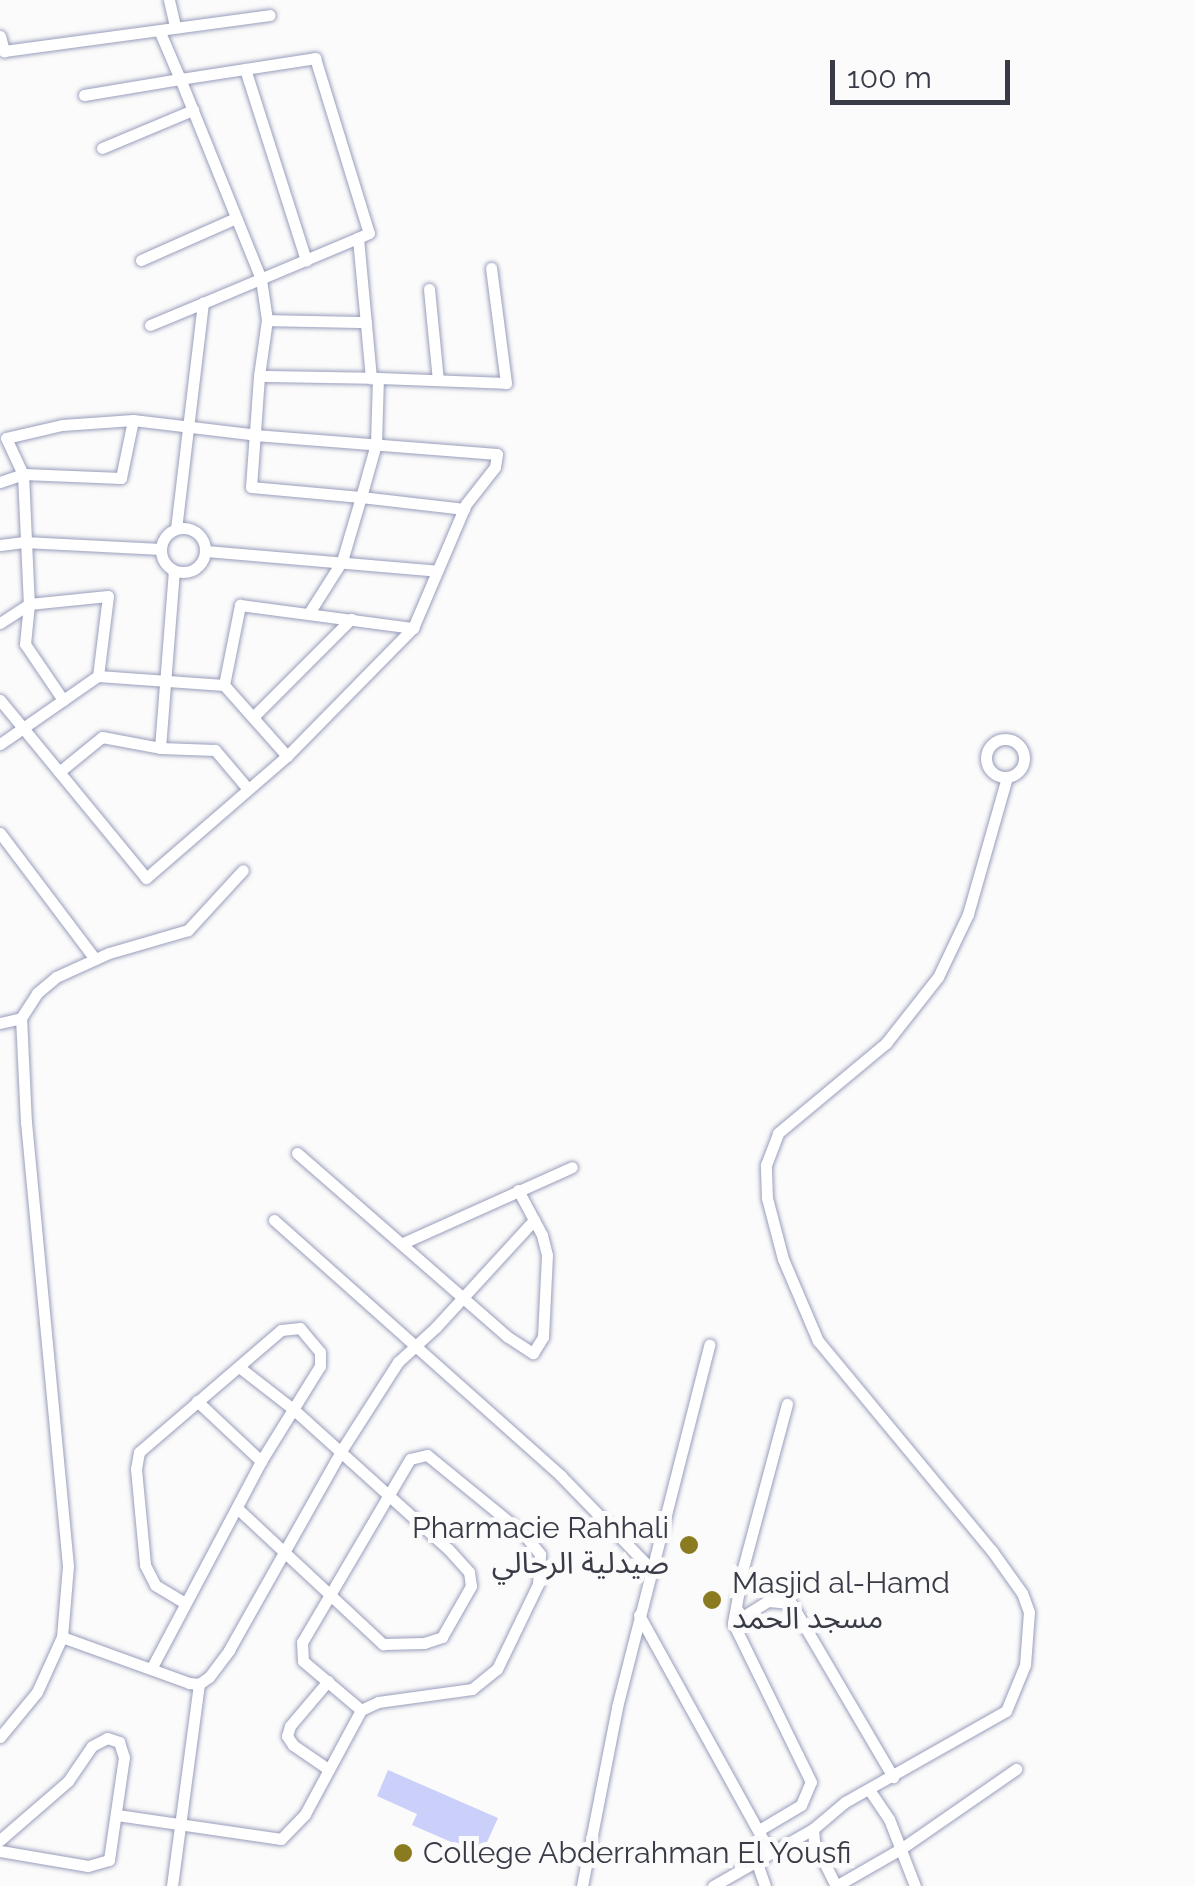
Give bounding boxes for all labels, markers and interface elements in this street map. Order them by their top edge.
scale bar [835,40,1015,102]
text: 100 m [847,60,932,95]
place label: Pharmacie Rahhali صيدلية الرحالي [412,1510,669,1580]
marker: Pharmacie Rahhali صيدلية الرحالي [678,1534,700,1556]
place label: Masjid al-Hamd مسجد الحمد [732,1565,950,1636]
marker: Masjid al-Hamd مسجد الحمد [701,1589,723,1611]
place label: College Abderrahman El Yousfi [423,1835,854,1871]
marker: College Abderrahman El Yousfi [392,1842,414,1864]

